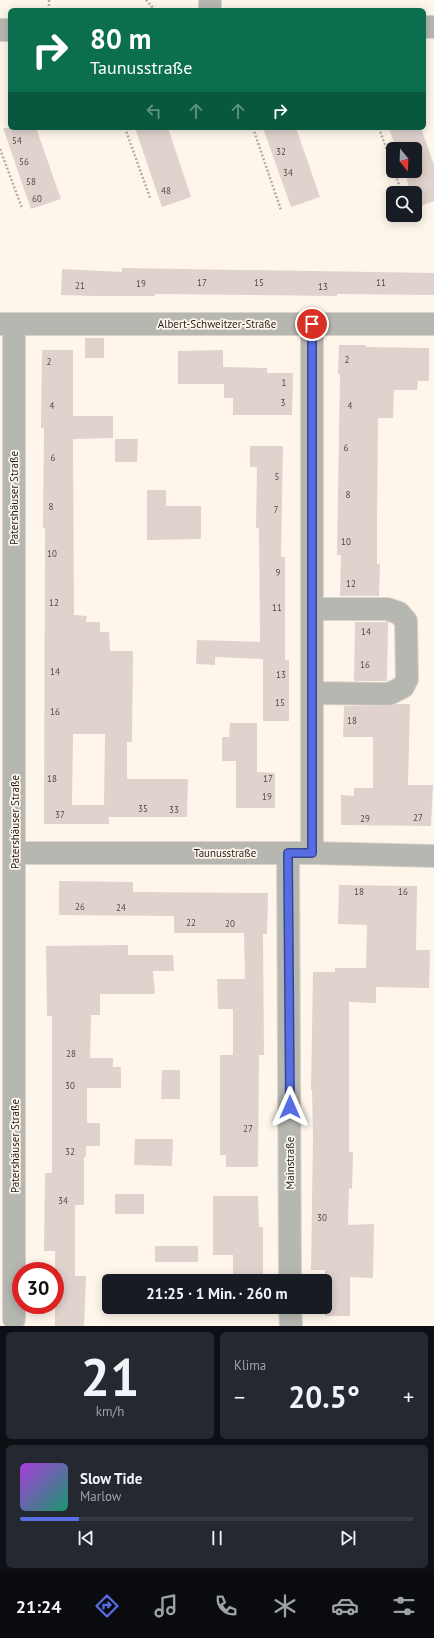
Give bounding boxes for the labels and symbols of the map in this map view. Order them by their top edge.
house number: 54 [12,135,22,146]
north arrow [386,142,422,178]
house number: 32 [276,146,286,157]
house number: 56 [19,156,29,167]
house number: 34 [283,167,293,178]
house number: 58 [26,176,36,187]
house number: 48 [161,185,171,196]
house number: 60 [32,193,42,204]
house number: 17 [197,277,207,288]
house number: 15 [254,277,264,288]
house number: 11 [376,277,386,288]
house number: 19 [136,278,146,289]
house number: 21 [75,280,85,291]
house number: 13 [318,281,328,292]
pin [295,307,329,341]
street label: Albert-Schweitzer-Straße [158,317,277,331]
house number: 2 [345,354,350,365]
house number: 2 [47,356,52,367]
house number: 1 [282,377,287,388]
house number: 3 [281,397,286,408]
house number: 4 [50,400,55,411]
house number: 4 [348,400,353,411]
house number: 6 [344,442,349,453]
street label: Patershäuser Straße [7,451,21,545]
house number: 6 [51,452,56,463]
house number: 5 [275,471,280,482]
house number: 8 [346,489,351,500]
house number: 8 [49,501,54,512]
house number: 7 [274,504,279,515]
house number: 10 [341,536,351,547]
house number: 10 [47,548,57,559]
house number: 9 [276,567,281,578]
house number: 12 [346,578,356,589]
house number: 12 [49,597,59,608]
house number: 11 [272,602,282,613]
house number: 14 [361,626,371,637]
house number: 16 [360,659,370,670]
house number: 14 [50,666,60,677]
house number: 13 [276,669,286,680]
house number: 15 [275,697,285,708]
house number: 16 [50,706,60,717]
house number: 18 [347,715,357,726]
house number: 18 [47,773,57,784]
house number: 17 [263,773,273,784]
street label: Patershäuser Straße [8,775,22,869]
house number: 19 [262,791,272,802]
house number: 35 [138,803,148,814]
house number: 33 [169,804,179,815]
house number: 37 [55,809,65,820]
house number: 27 [413,812,423,823]
house number: 29 [360,813,370,824]
street label: Taunusstraße [194,846,257,860]
house number: 18 [354,886,364,897]
house number: 16 [398,886,408,897]
house number: 26 [75,901,85,912]
house number: 24 [116,902,126,913]
house number: 22 [186,917,196,928]
house number: 20 [225,918,235,929]
house number: 28 [66,1048,76,1059]
house number: 30 [65,1080,75,1091]
position arrow [269,1086,311,1128]
street label: Patershäuser Straße [8,1099,22,1193]
house number: 27 [243,1123,253,1134]
street label: Mainstraße [283,1136,297,1189]
house number: 32 [65,1146,75,1157]
house number: 34 [58,1195,68,1206]
house number: 30 [317,1212,327,1223]
speed limit sign: 30 [12,1262,64,1314]

